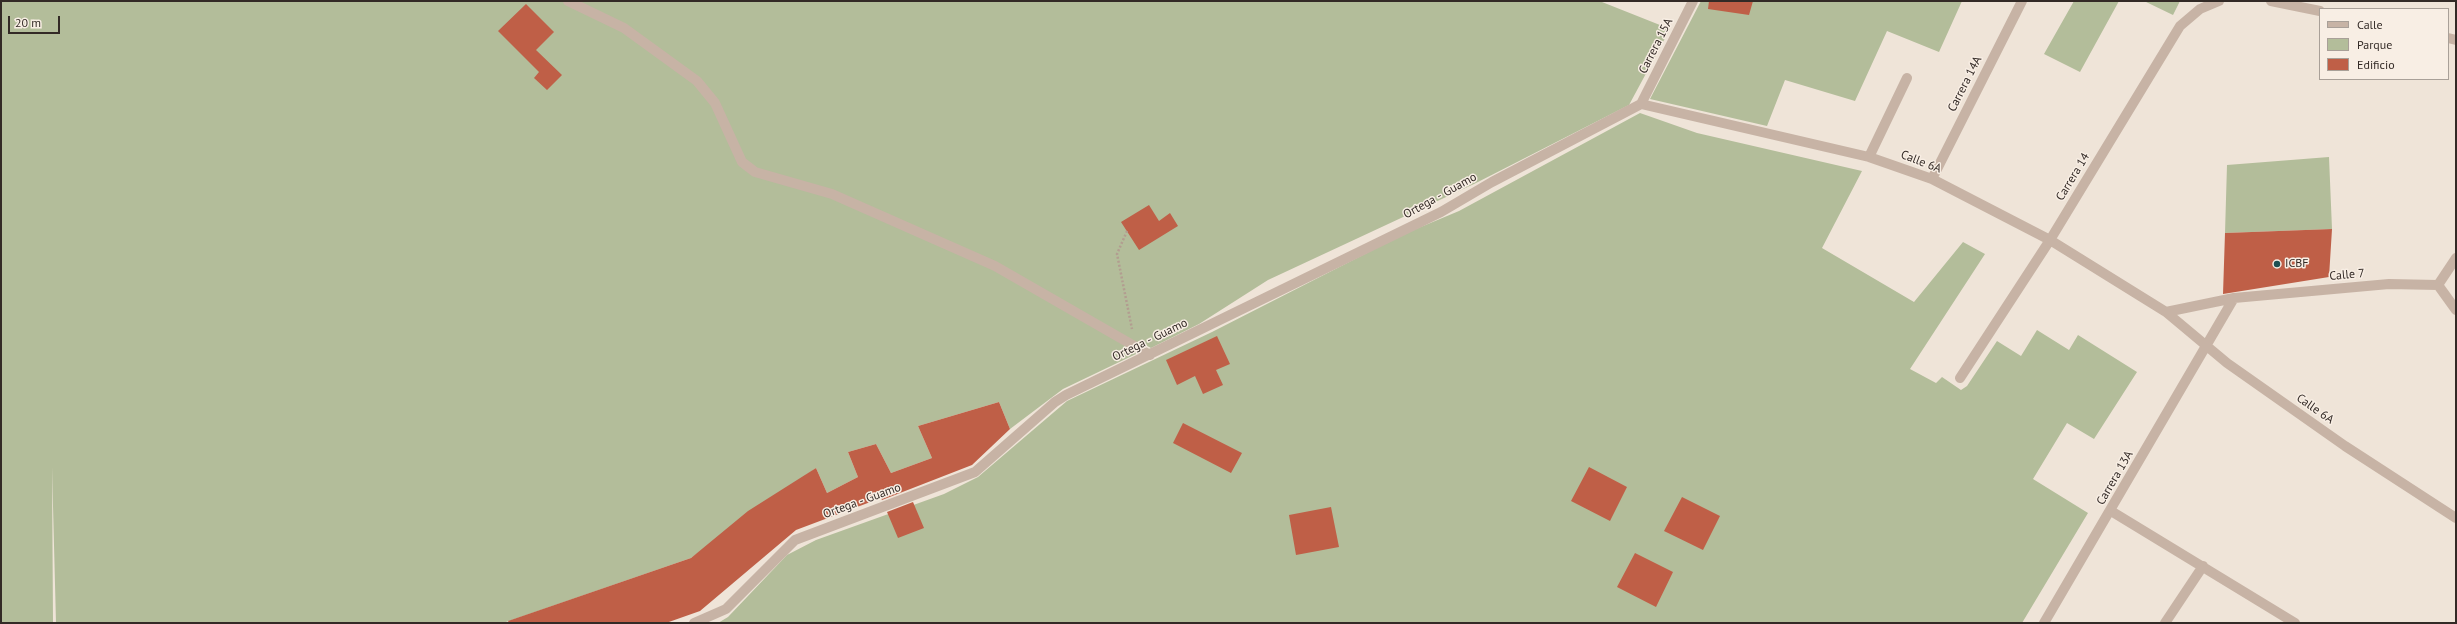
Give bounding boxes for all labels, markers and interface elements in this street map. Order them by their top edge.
scale bar [10,8,62,34]
legend [2319,8,2449,80]
text: 20 m [15,15,41,30]
street label: Carrera 15A [1636,16,1676,76]
text: Calle [2357,17,2383,32]
text: Parque [2357,37,2392,52]
street label: Carrera 14A [1945,54,1985,114]
text: Edificio [2357,57,2395,72]
street label: Calle 6A [1899,148,1943,176]
street label: Carrera 14 [2053,151,2093,203]
street label: Ortega - Guamo [1401,170,1479,222]
place label: ICBF [2285,257,2309,271]
marker: ICBF [2272,259,2282,269]
street label: Calle 7 [2329,266,2365,284]
street label: Ortega - Guamo [1110,316,1190,364]
street label: Calle 6A [2293,391,2337,427]
street label: Carrera 13A [2094,448,2136,508]
street label: Ortega - Guamo [821,480,903,522]

